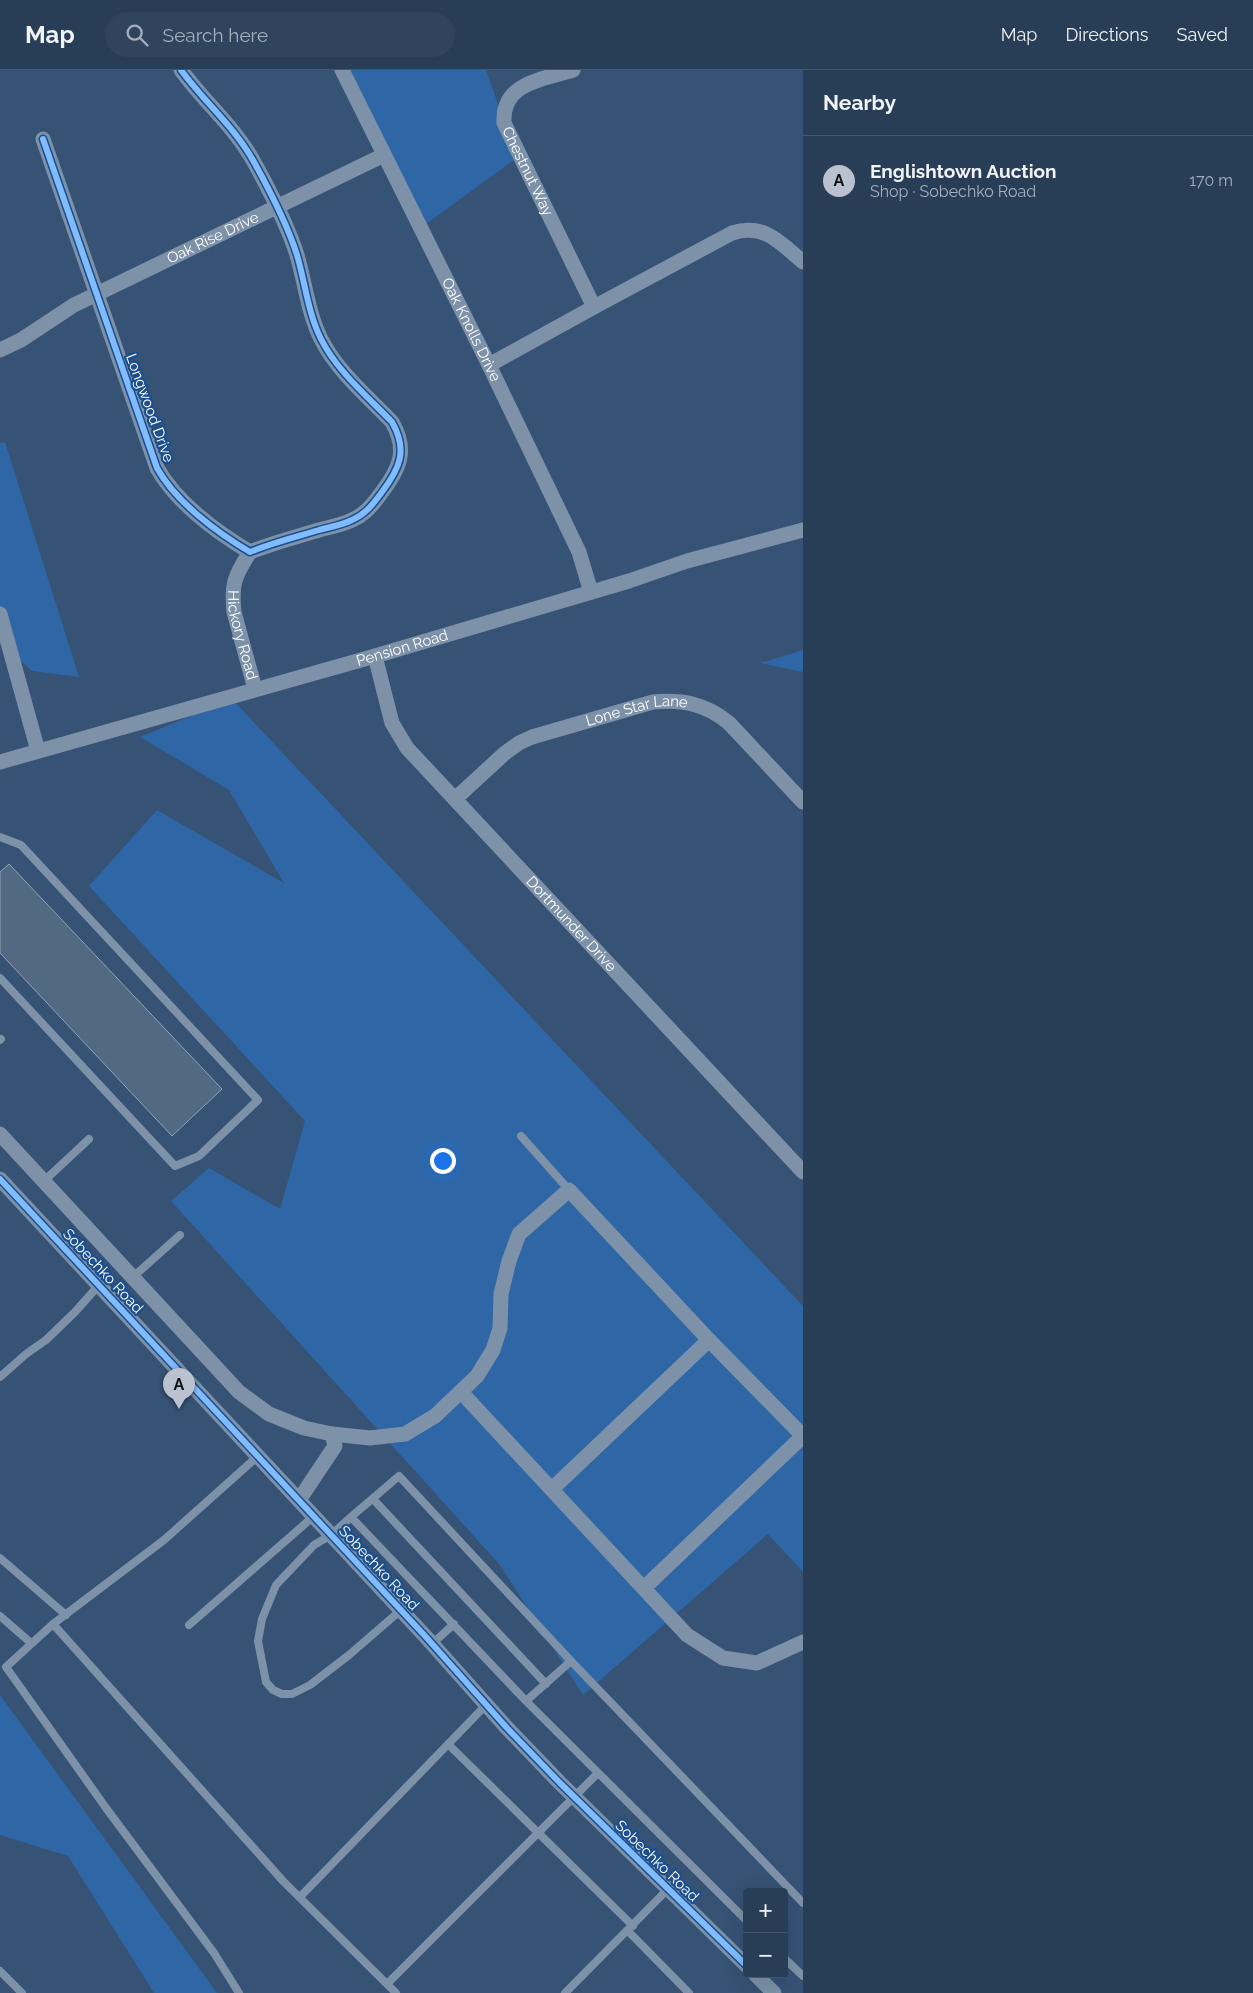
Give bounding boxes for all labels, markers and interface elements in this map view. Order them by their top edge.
search box [105,12,455,57]
text: Map [25,20,75,49]
icon: search [123,21,151,49]
text: Search here [163,24,268,46]
text: Map [1001,24,1037,45]
text: Directions [1065,24,1149,45]
text: Saved [1177,24,1228,45]
text: Nearby [823,90,896,115]
street label: Chestnut Way [498,124,557,219]
text: Englishtown Auction [870,160,1056,182]
text: A [834,171,844,190]
text: 170 m [1189,171,1233,190]
text: Shop · Sobechko Road [870,182,1036,201]
street label: Oak Rise Drive [164,208,262,268]
street label: Oak Knolls Drive [438,275,505,385]
street label: Longwood Drive [122,351,178,465]
street label: Hickory Road [224,590,261,682]
street label: Pension Road [354,626,450,670]
street label: Lone Star Lane [584,692,689,730]
street label: Dortmunder Drive [522,872,620,976]
your location [430,1148,456,1174]
street label: Sobechko Road [59,1225,147,1317]
pin: A [163,1368,195,1409]
street label: Sobechko Road [335,1522,423,1614]
street label: Sobechko Road [611,1817,703,1905]
map controls [743,1888,788,1978]
button: + [743,1888,788,1933]
button: − [743,1933,788,1978]

